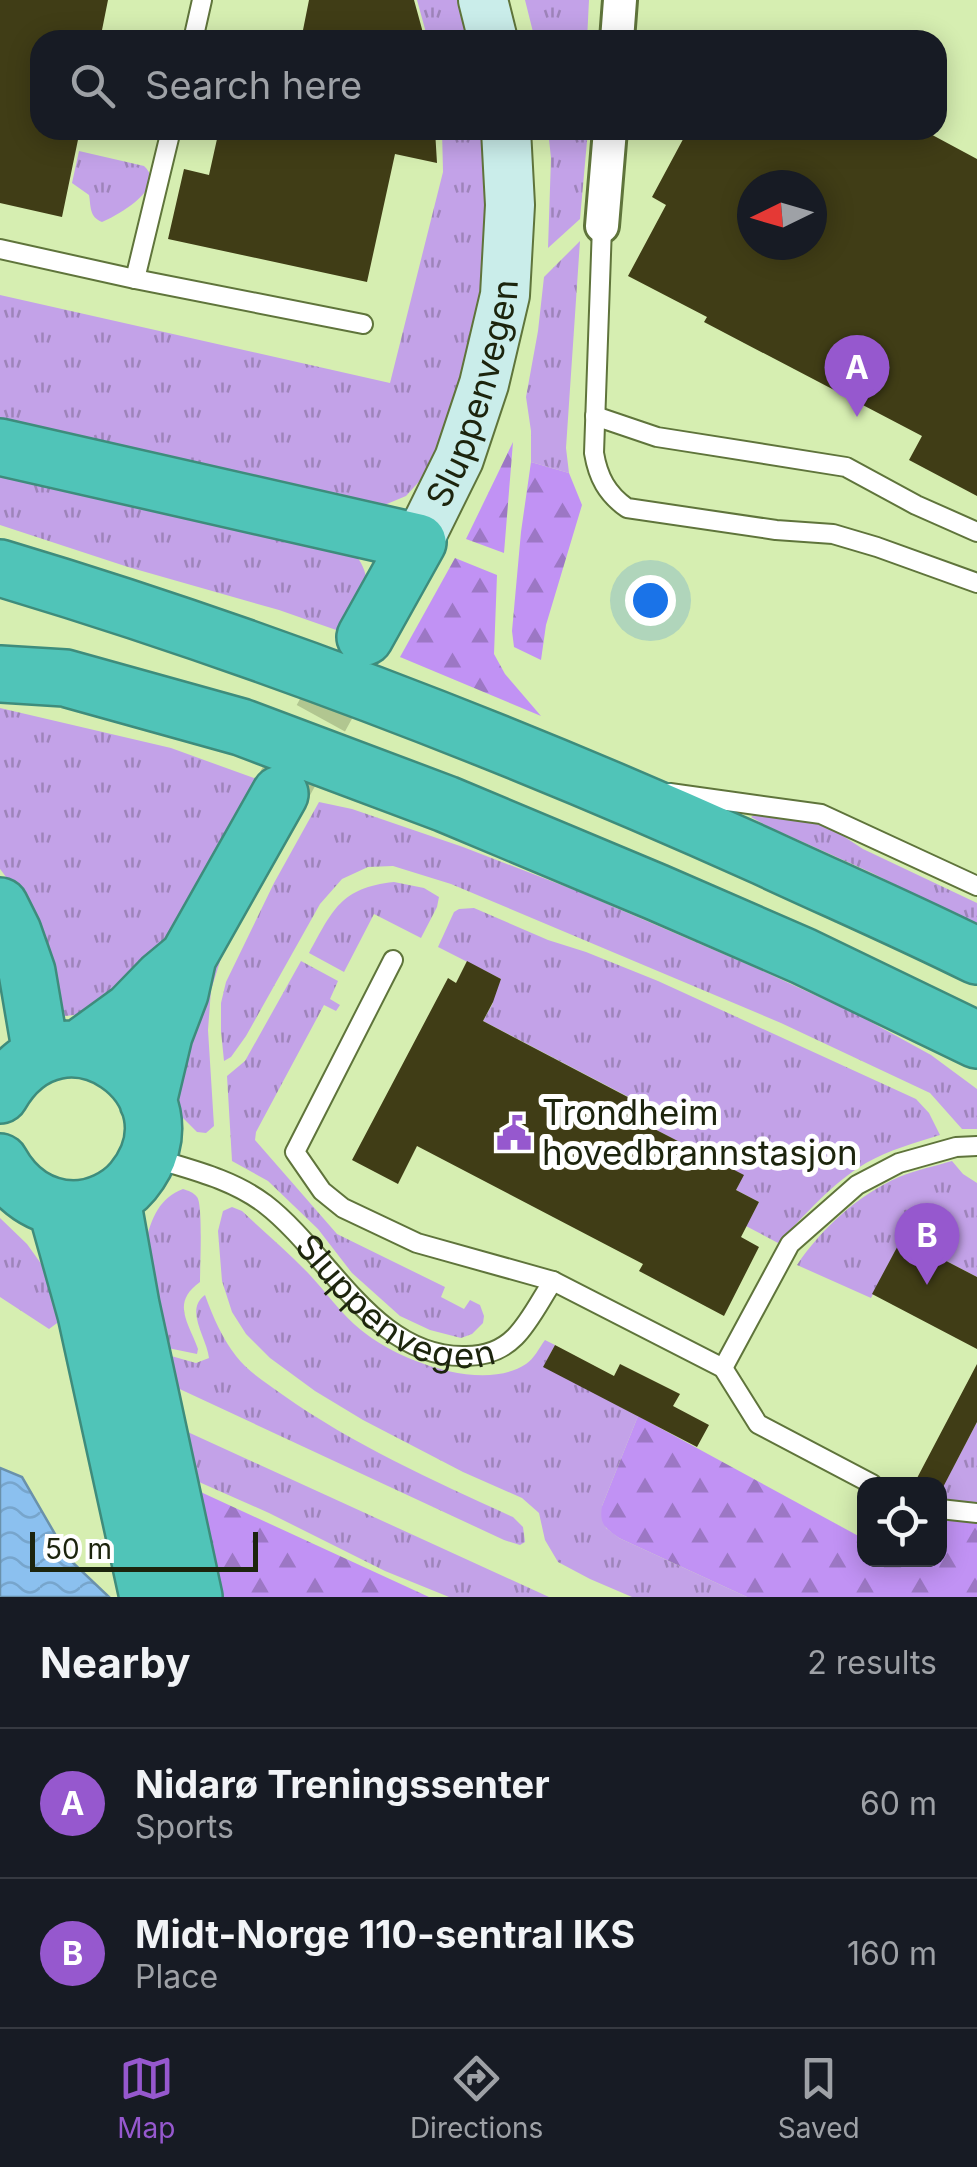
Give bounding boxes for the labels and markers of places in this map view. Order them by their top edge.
pin: A [824,334,890,417]
place label: Trondheim hovedbrannstasjon [542,1091,858,1173]
public building icon: Trondheim hovedbrannstasjon [495,1114,533,1152]
pin: B [894,1202,960,1285]

